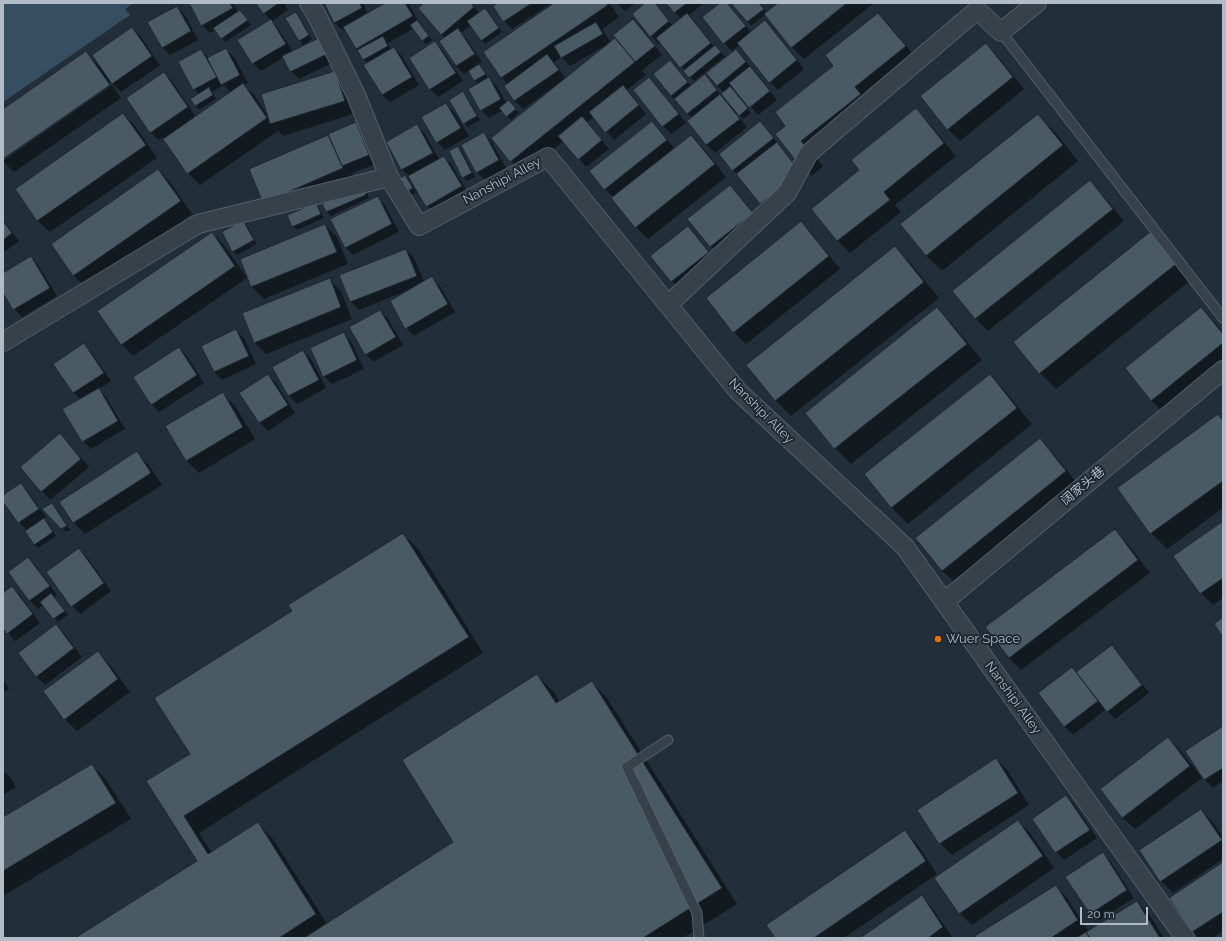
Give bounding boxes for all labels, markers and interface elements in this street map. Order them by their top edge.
street label: Nanshipi Alley [460,154,544,208]
street label: Nanshipi Alley [725,375,797,447]
street label: 阔家头巷 [1058,463,1108,509]
place label: Wuer Space [946,631,1020,647]
marker: Wuer Space [933,634,943,644]
street label: Nanshipi Alley [981,659,1045,737]
scale bar [1082,899,1150,925]
text: 20 m [1087,907,1115,921]

